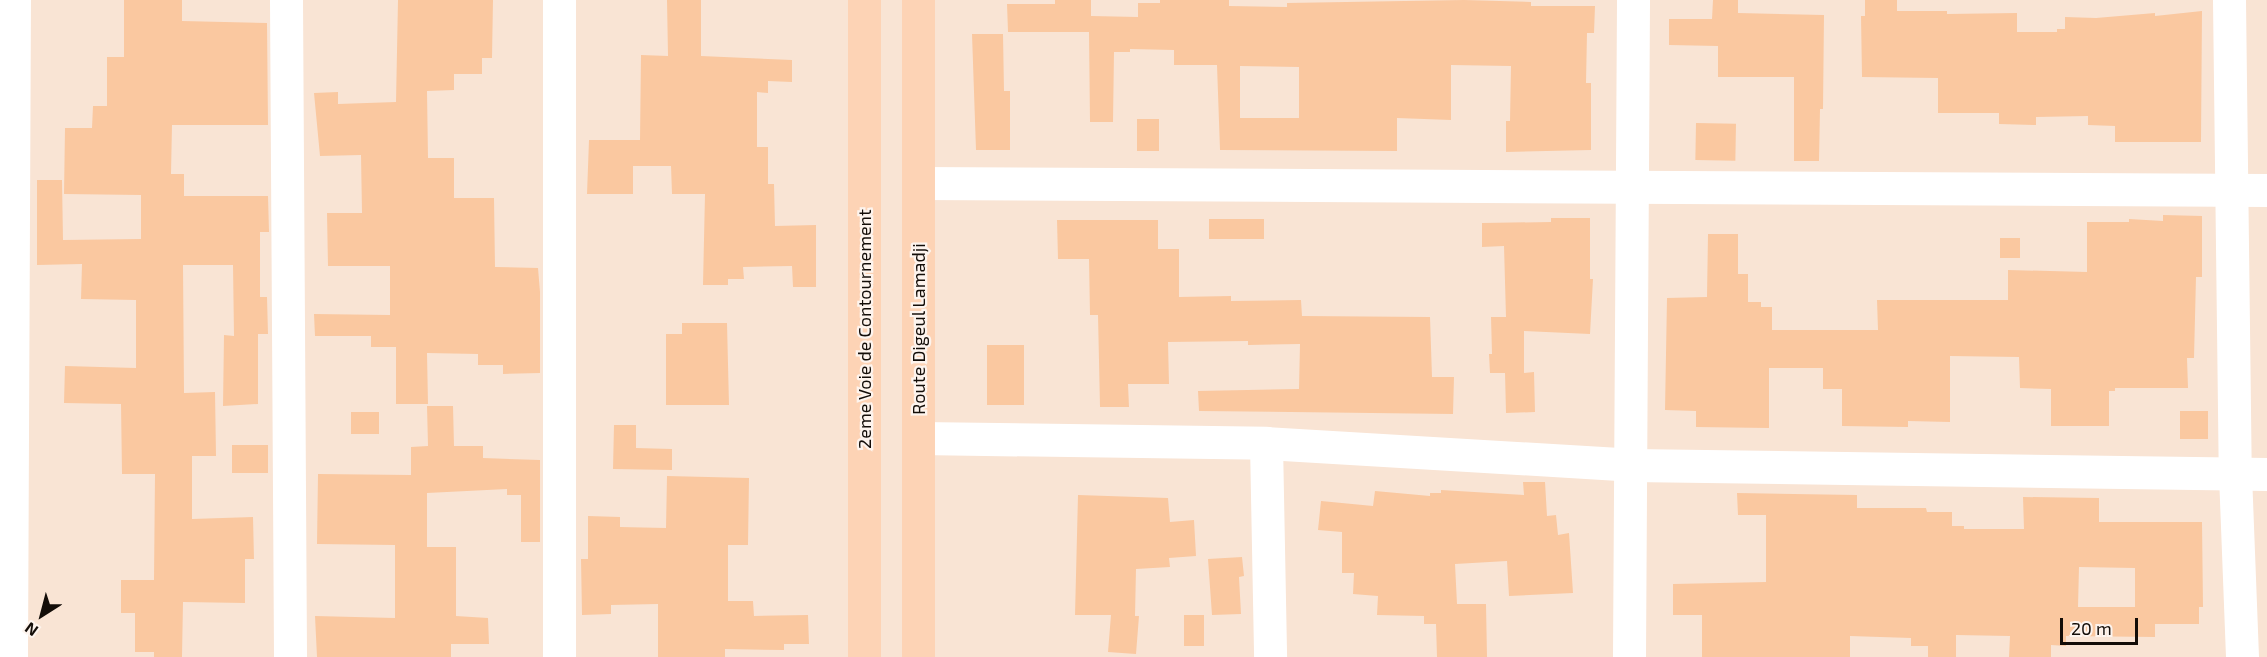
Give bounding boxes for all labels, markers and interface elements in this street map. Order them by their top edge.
street label: 2eme Voie de Contournement [853,209,875,449]
street label: Route Digeul Lamadji [907,243,929,415]
north arrow [12,585,72,645]
scale bar [2063,606,2141,644]
text: 20 m [2071,617,2112,639]
text: N [21,619,41,641]

